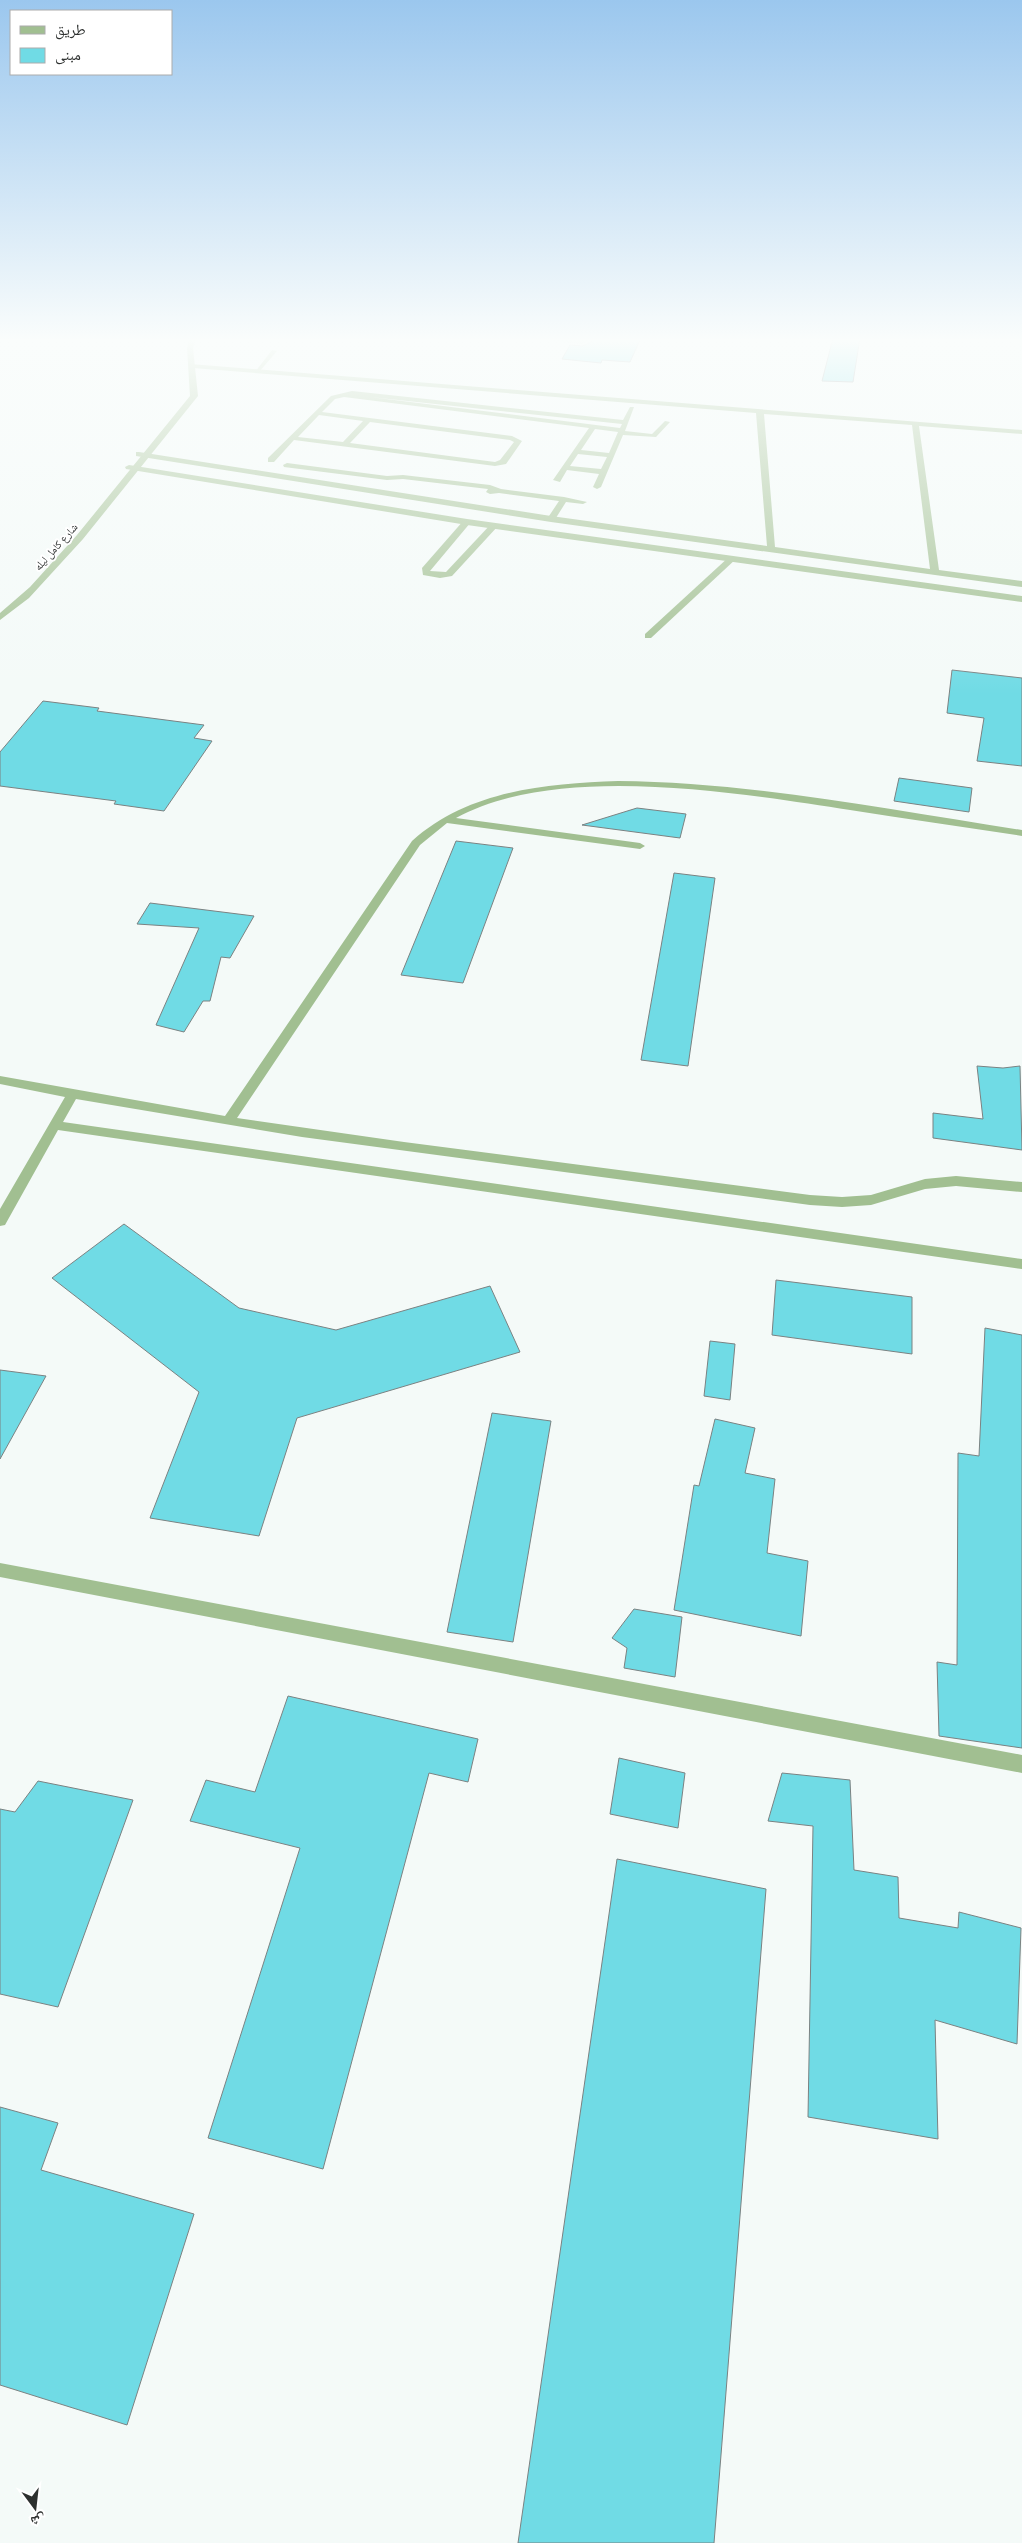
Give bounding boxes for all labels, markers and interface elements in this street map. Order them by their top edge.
legend [10,10,172,75]
text: طريق [55,19,86,40]
text: مبنى [55,44,81,65]
street label: شارع كامل ليله [31,520,81,574]
north arrow [10,2483,60,2533]
text: ش [28,2509,48,2532]

